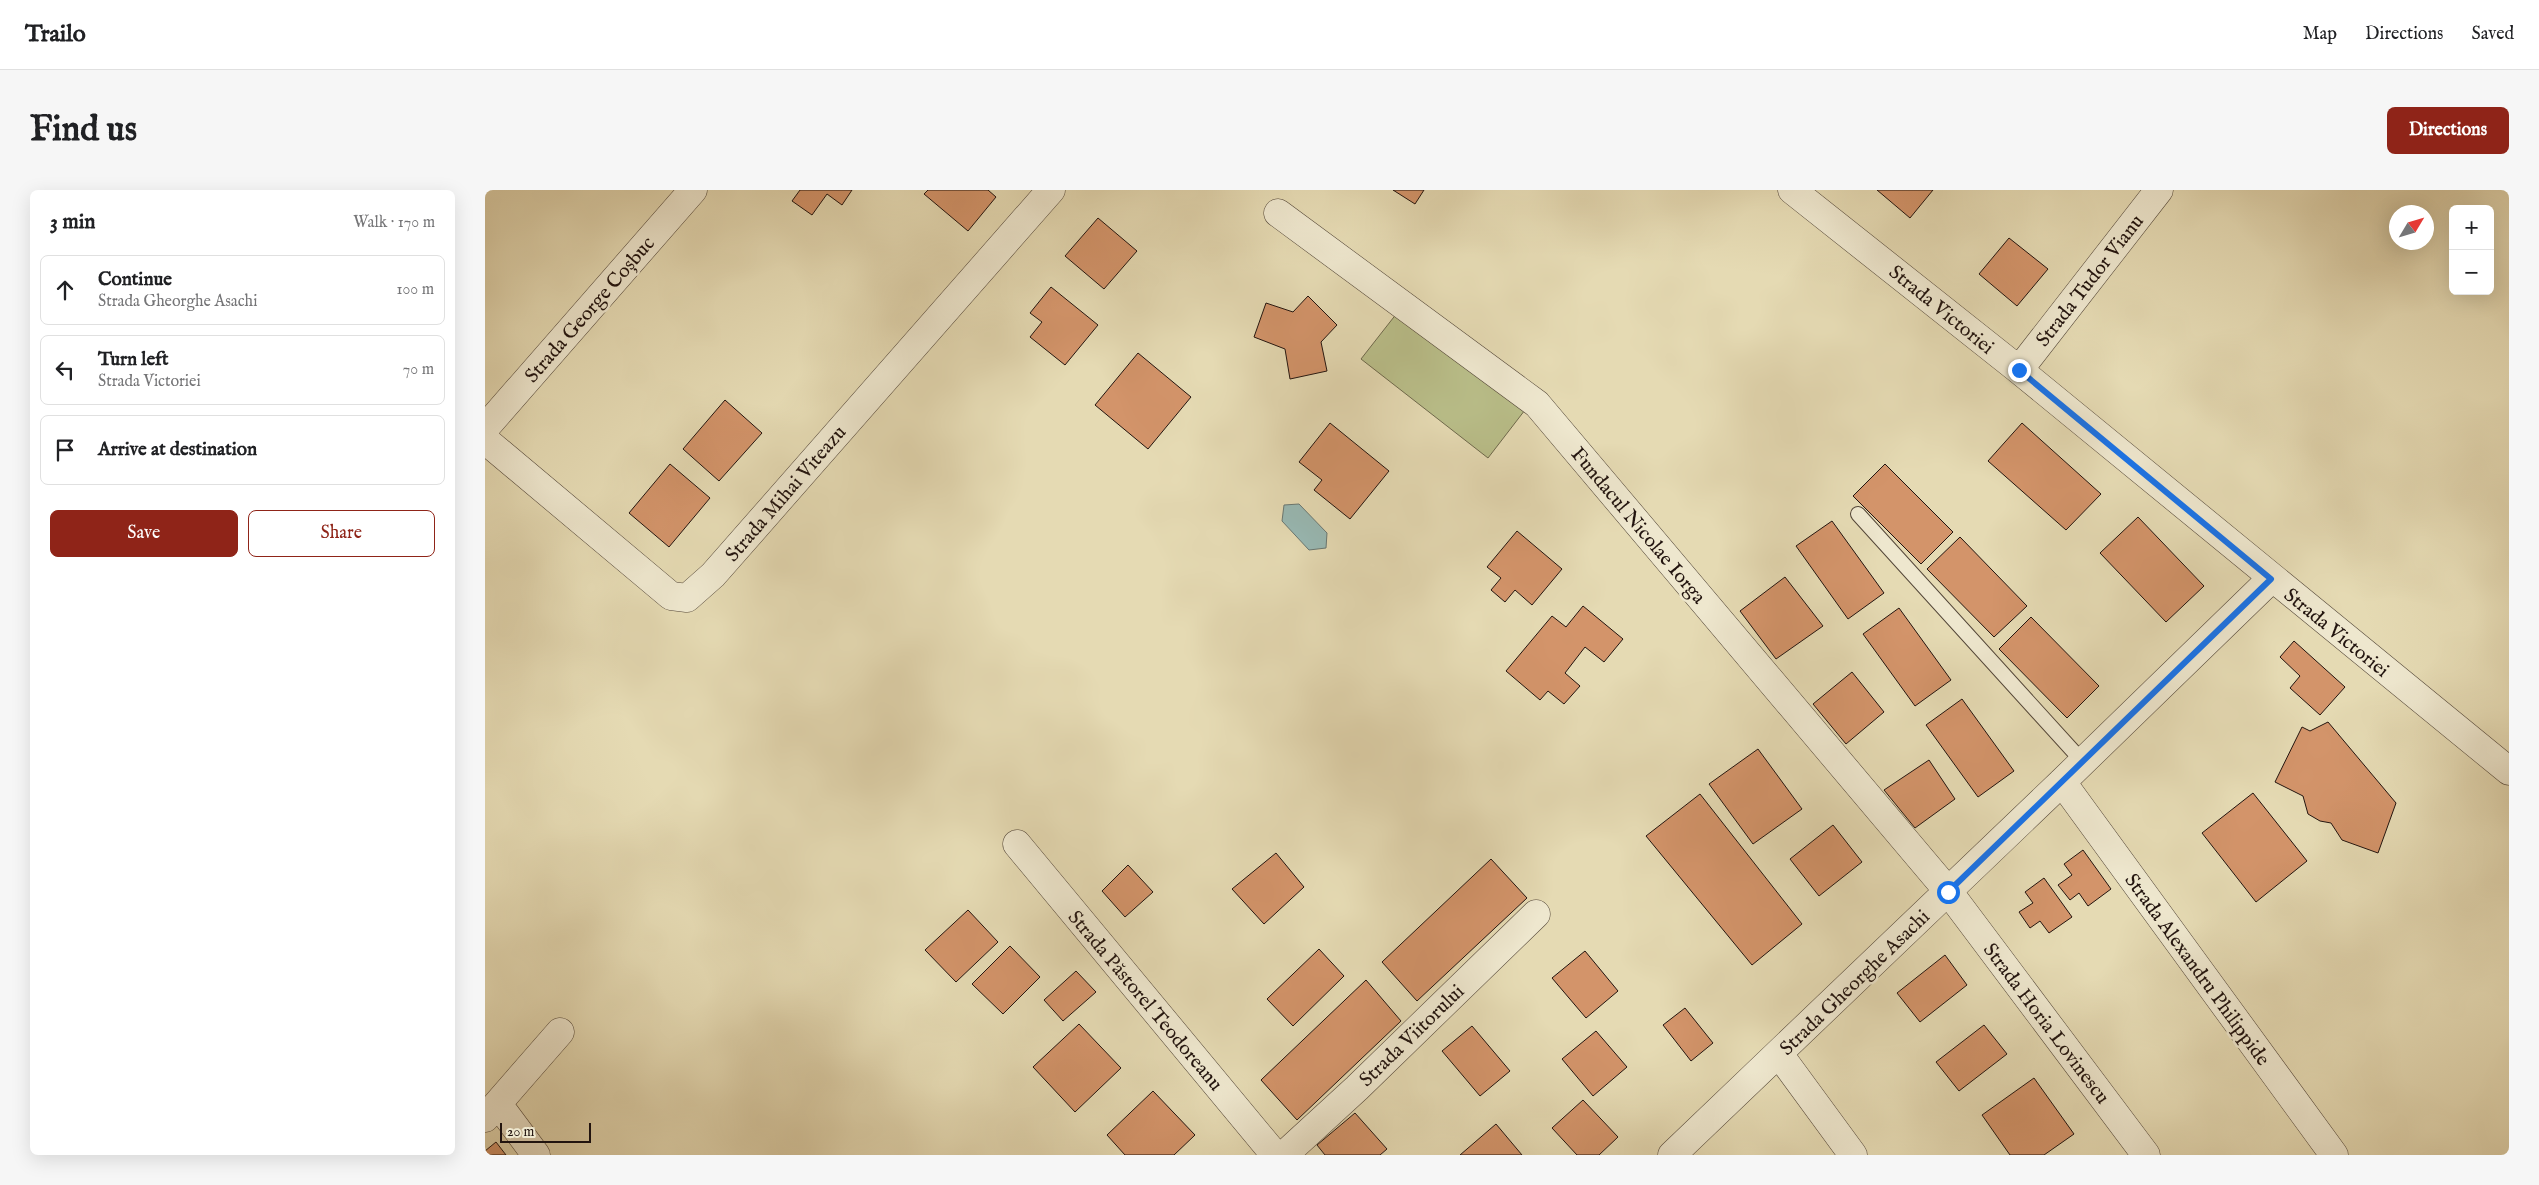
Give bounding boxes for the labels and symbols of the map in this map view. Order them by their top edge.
north arrow [2389,205,2434,250]
street label: Strada Tudor Vianu [2031,210,2150,352]
street label: Strada George Coșbuc [520,232,661,388]
street label: Strada Victoriei [1883,260,1999,360]
route end [2008,359,2031,382]
street label: Strada Mihai Viteazu [720,421,852,567]
street label: Fundacul Nicolae Iorga [1565,442,1711,610]
street label: Strada Victoriei [2278,583,2394,683]
street label: Strada Alexandru Philippide [2119,869,2275,1071]
route start [1937,881,1960,904]
street label: Strada Gheorghe Asachi [1775,905,1935,1061]
street label: Strada Păstorel Teodoreanu [1062,906,1228,1096]
street label: Strada Horia Lovinescu [1977,938,2114,1109]
street label: Strada Viitorului [1354,980,1470,1093]
scale bar [500,1120,591,1143]

